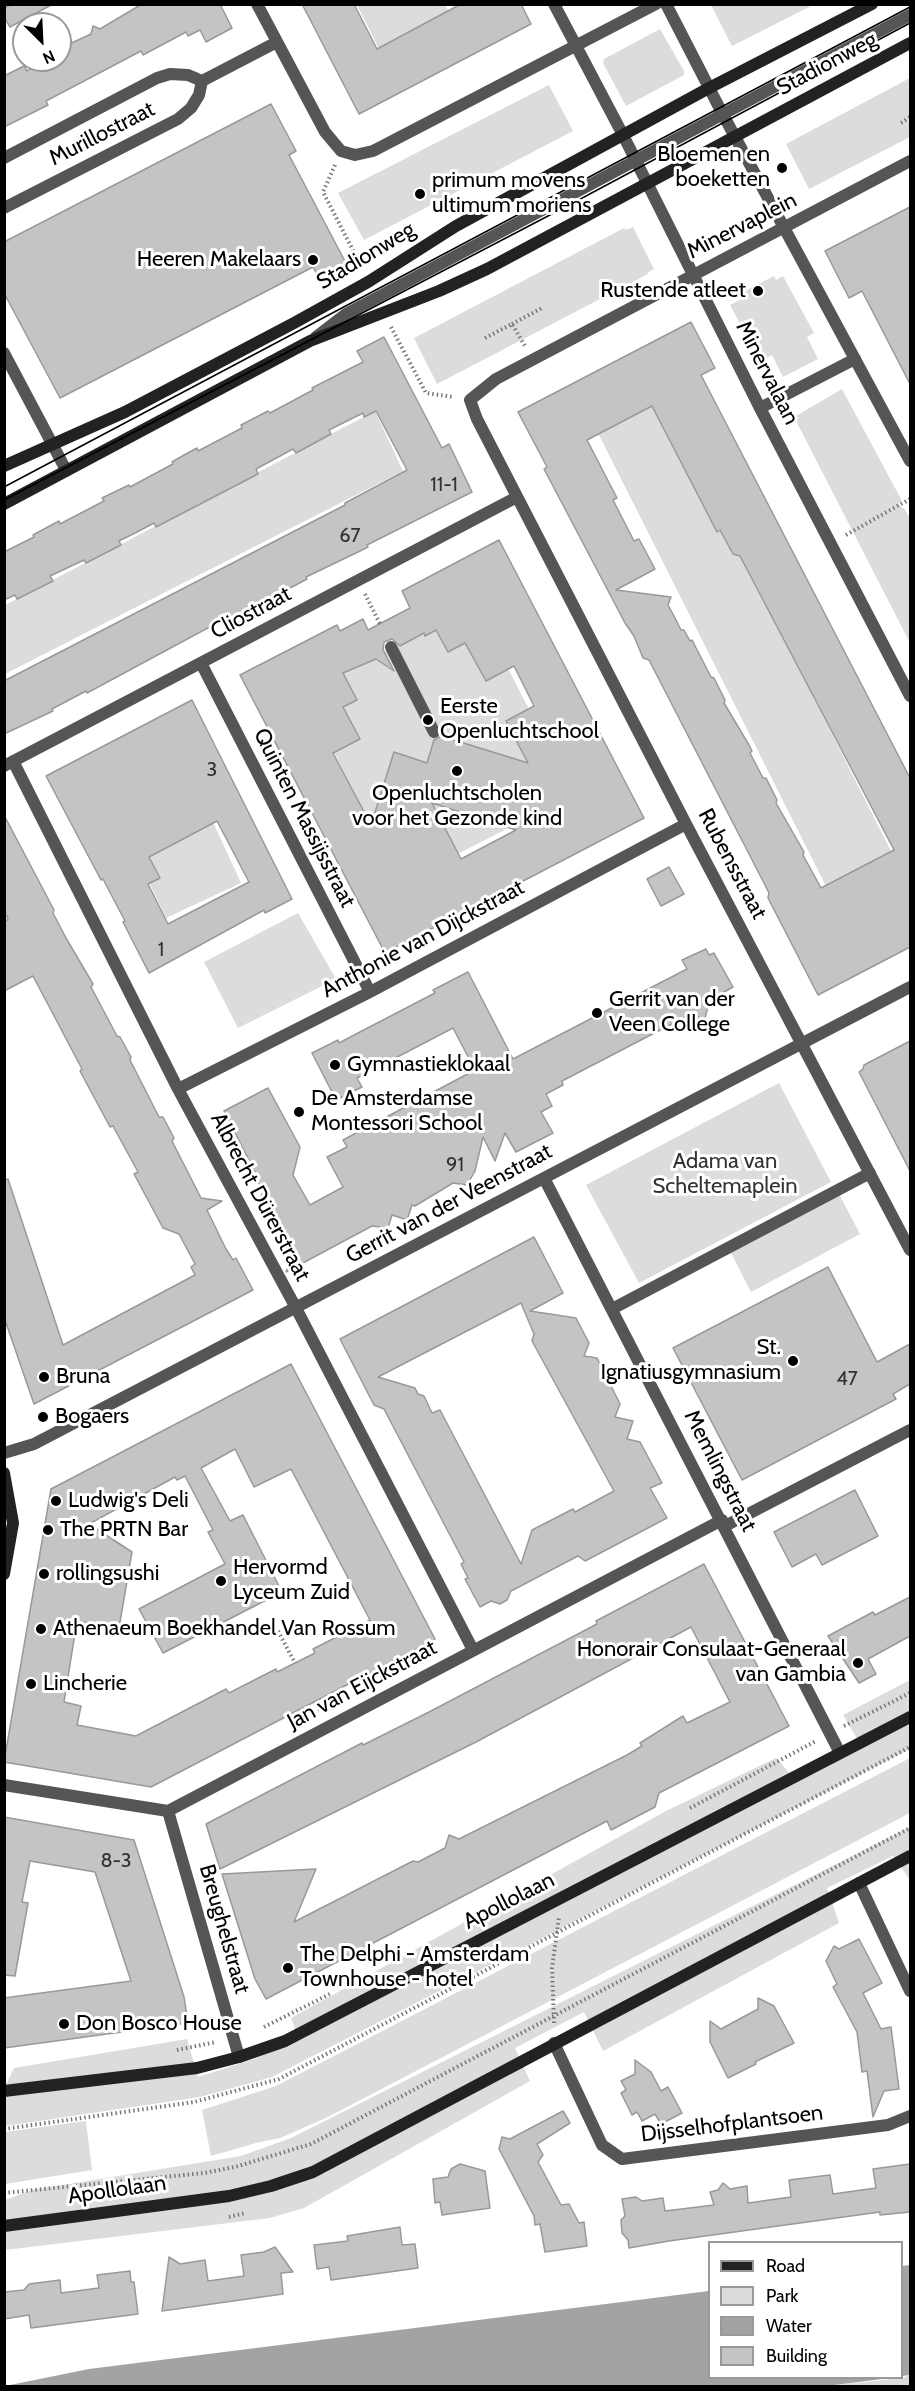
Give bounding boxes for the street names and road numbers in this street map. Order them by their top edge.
street label: Stadionweg [772,27,882,101]
street label: Murillostraat [45,96,159,172]
street label: Minervaplein [683,187,801,265]
street label: Stadionweg [312,216,420,296]
street label: Minervalaan [730,317,804,429]
street label: Cliostraat [206,581,296,645]
street label: Quinten Massijsstraat [247,724,361,912]
street label: Rubensstraat [692,804,772,924]
street label: Anthonie van Dijckstraat [317,874,529,1004]
street label: Albrecht Dürerstraat [205,1108,315,1286]
street label: Gerrit van der Veenstraat [342,1139,556,1269]
street label: Memlingstraat [678,1406,762,1536]
street label: Jan van Eijckstraat [283,1635,441,1735]
street label: Breughelstraat [193,1861,255,1997]
street label: Apollolaan [459,1867,559,1935]
street label: Dijsselhofplantsoen [639,2100,825,2148]
street label: Apollolaan [66,2170,168,2210]

